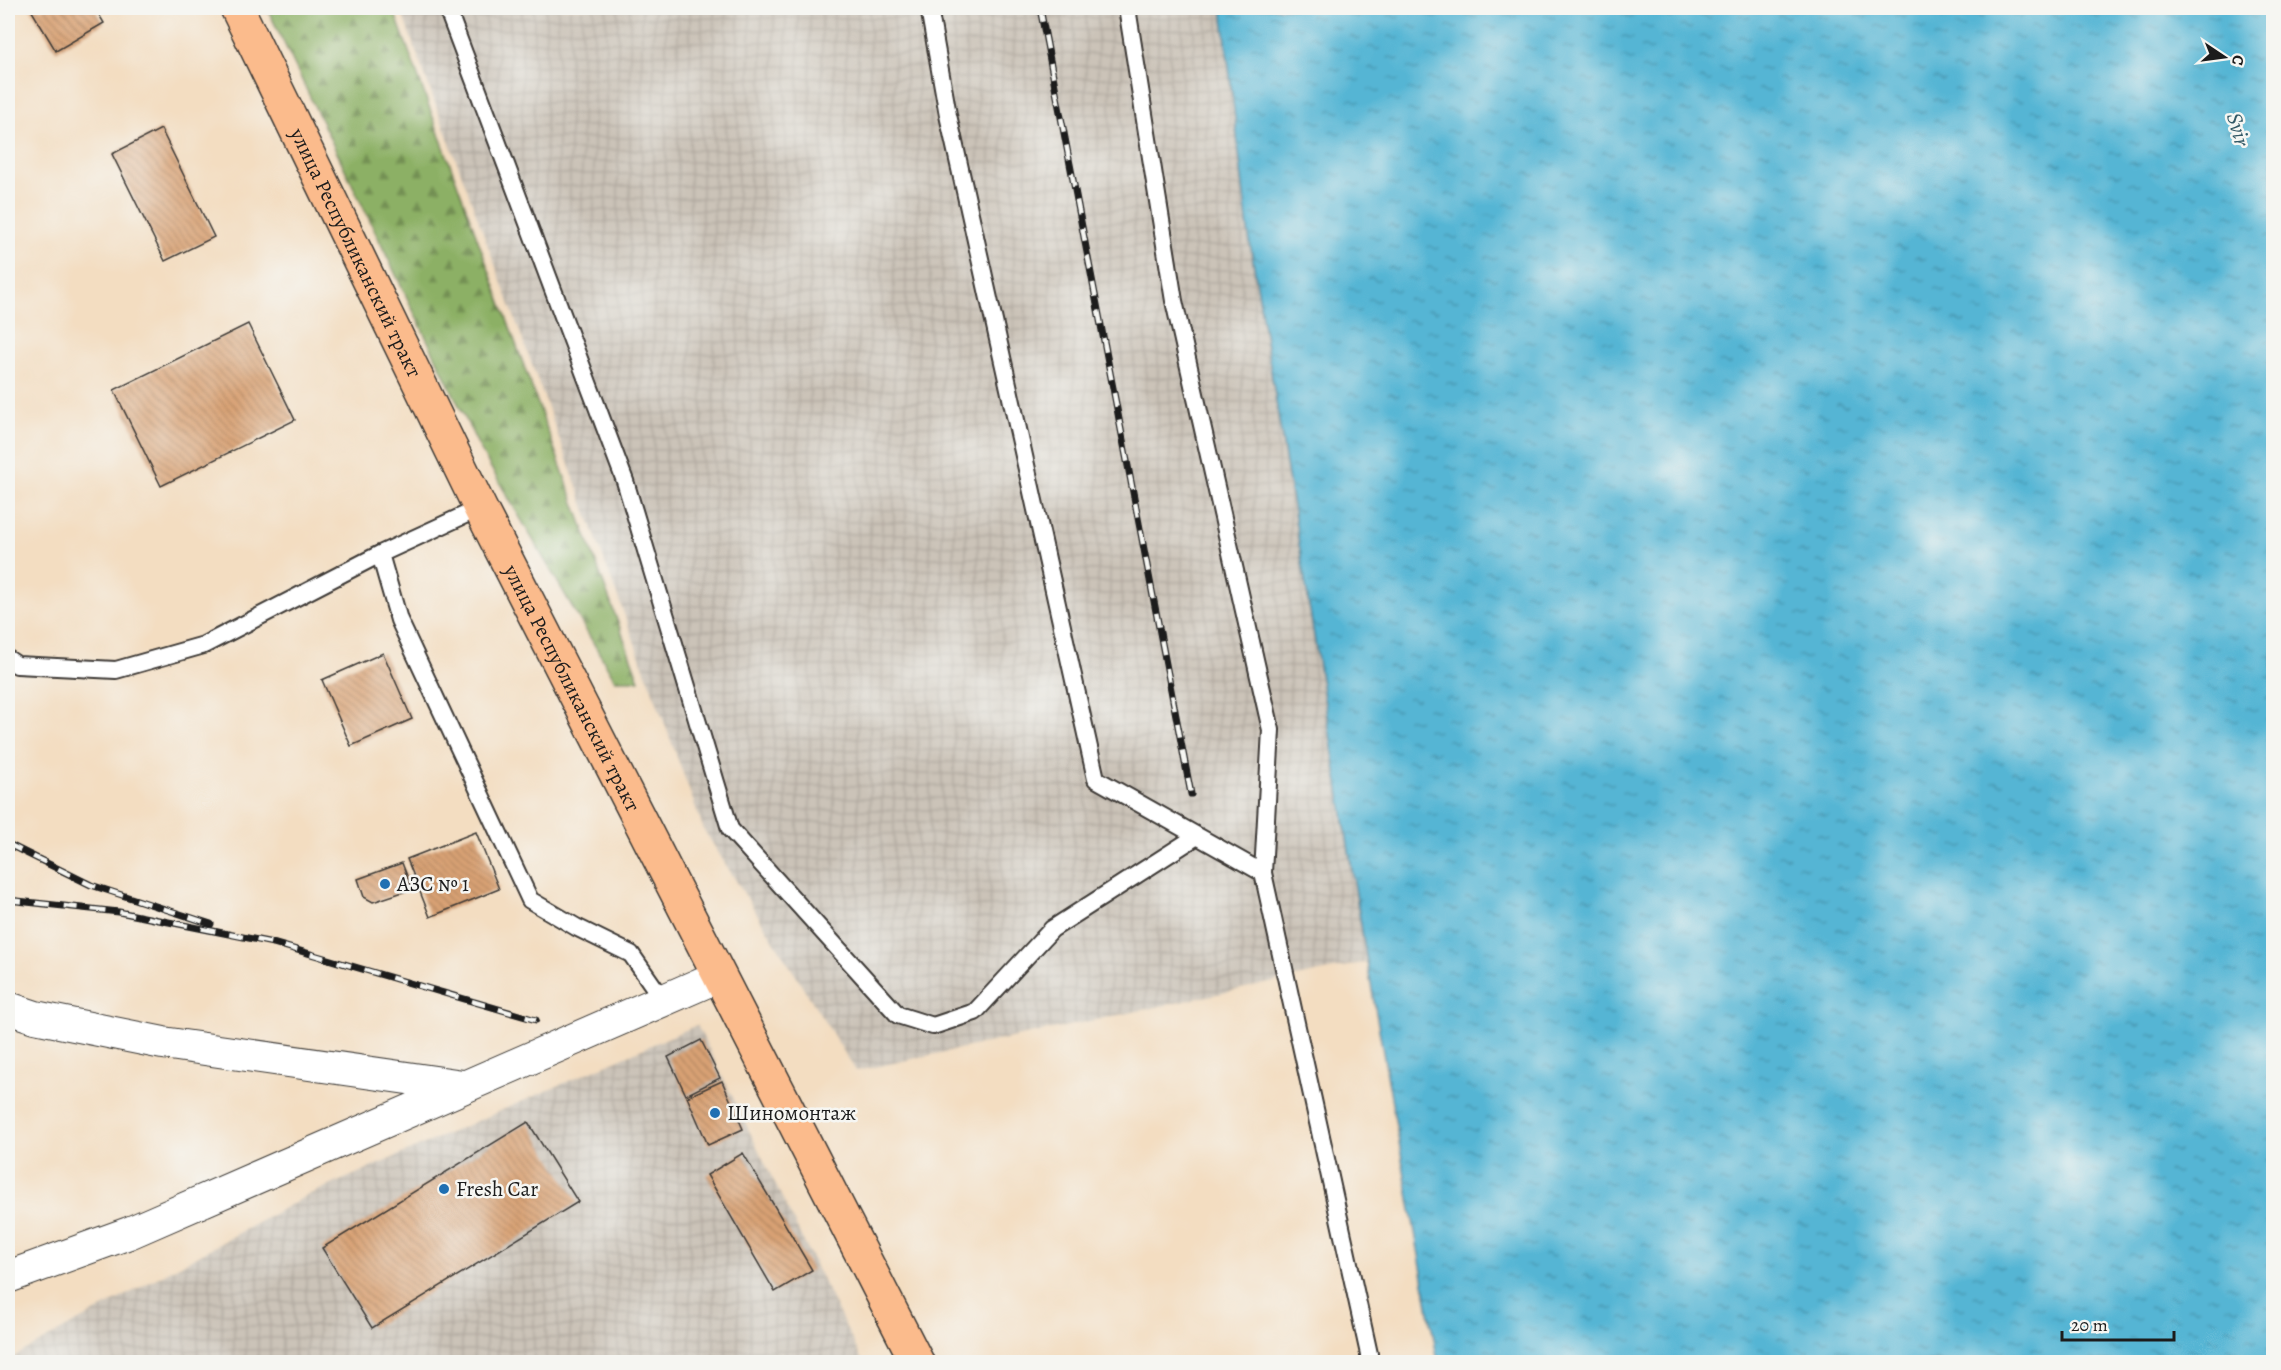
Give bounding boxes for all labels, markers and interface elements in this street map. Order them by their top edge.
north arrow [2194,27,2254,87]
text: С [2226,53,2249,68]
water label: Svir [2219,109,2257,151]
street label: улица Республиканский тракт [283,122,428,382]
street label: улица Республиканский тракт [497,559,647,816]
place label: АЗС № 1 [396,870,469,898]
marker: АЗС № 1 [378,877,392,891]
place label: Шиномонтаж [727,1099,856,1127]
marker: Шиномонтаж [708,1106,722,1120]
place label: Fresh Car [456,1175,538,1203]
marker: Fresh Car [437,1182,451,1196]
scale bar [2062,1304,2174,1342]
text: 20 m [2071,1313,2108,1337]

